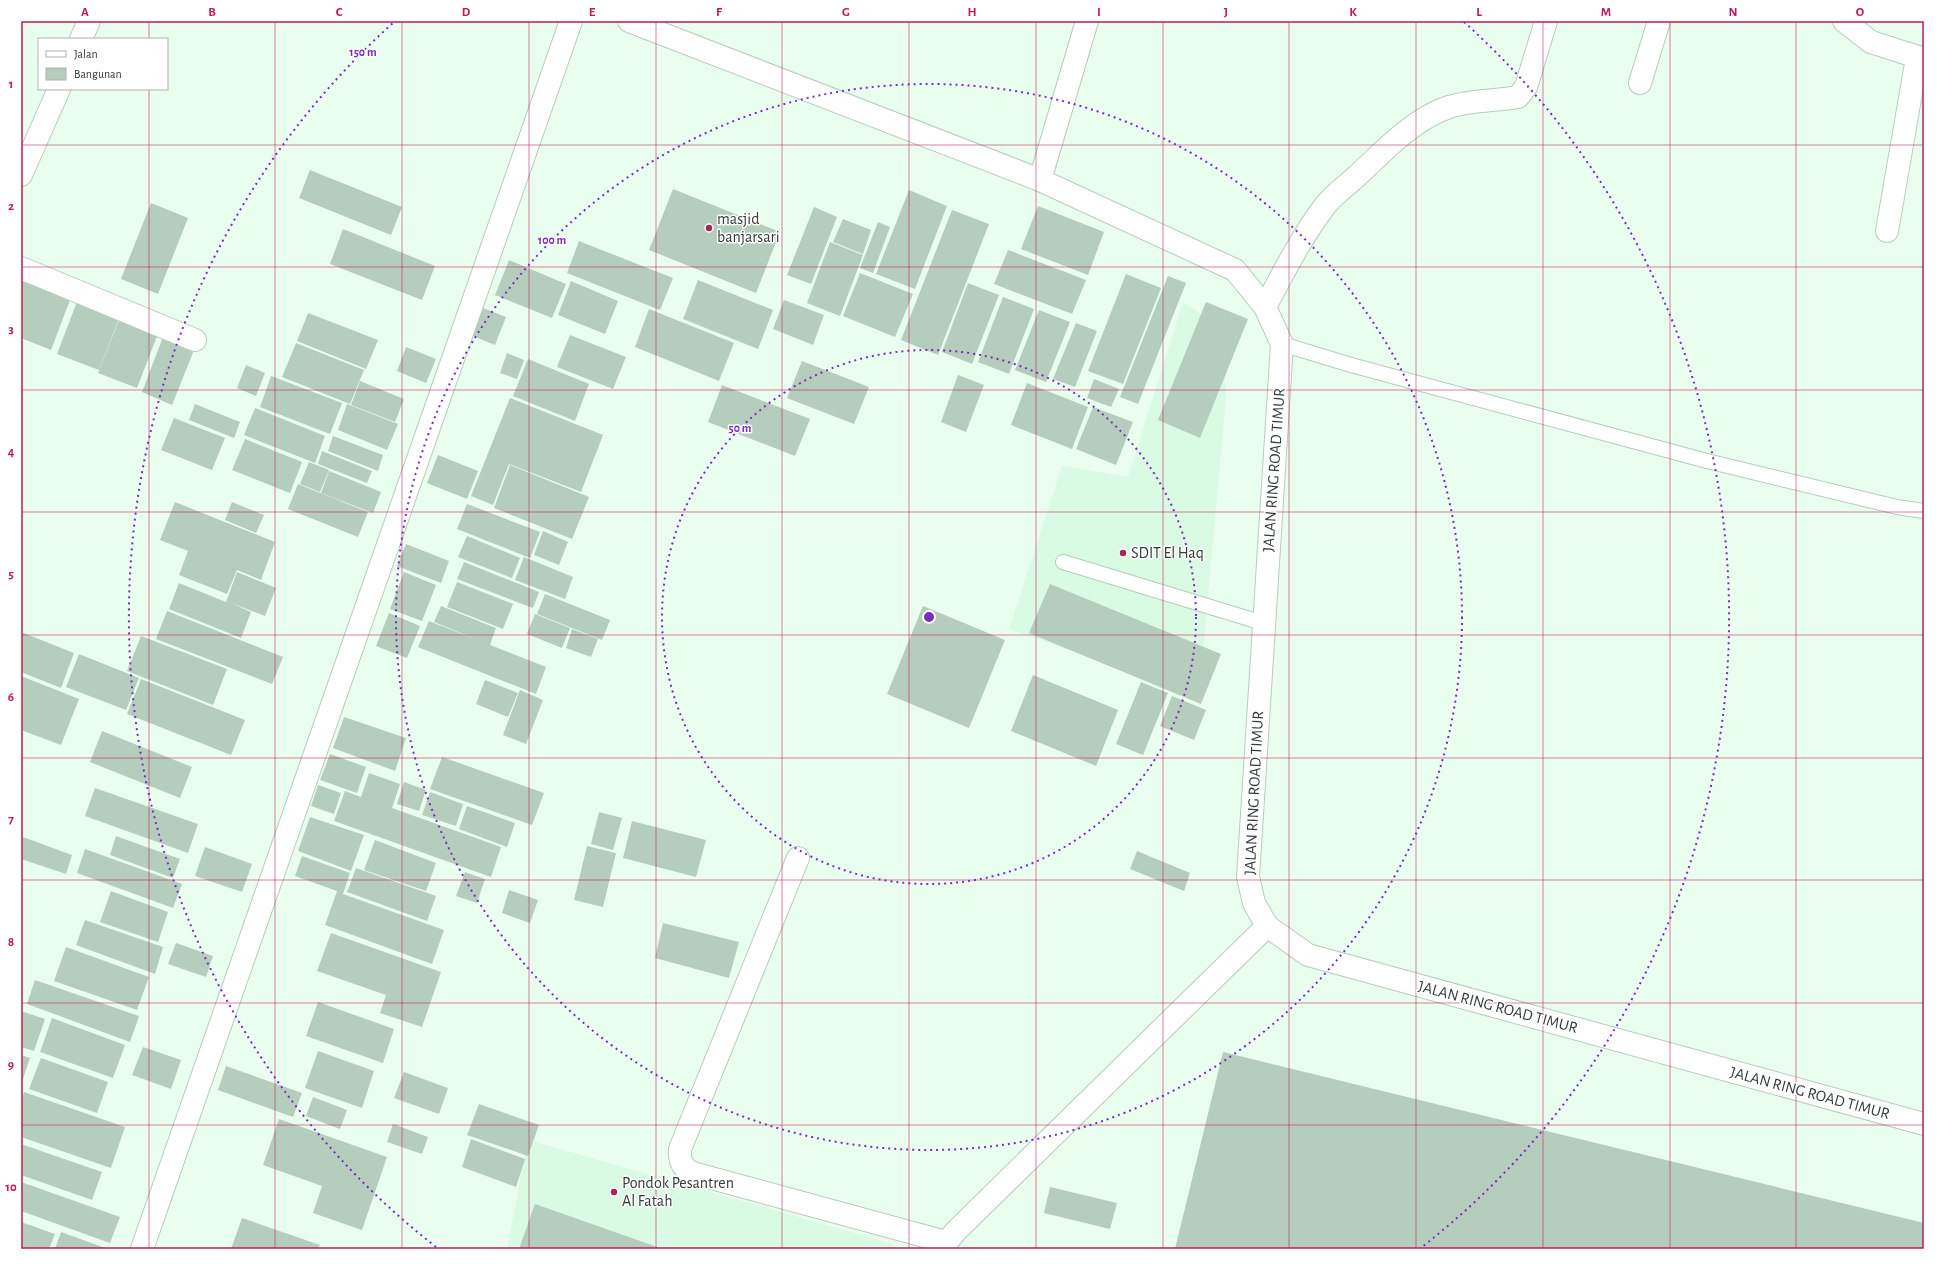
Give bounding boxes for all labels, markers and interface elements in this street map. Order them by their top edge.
text: A [81,6,89,19]
text: B [208,6,216,19]
text: C [336,6,343,19]
text: D [462,6,471,19]
text: E [589,6,596,19]
text: F [716,6,723,19]
text: G [842,6,850,19]
text: H [967,6,977,19]
text: I [1097,6,1101,19]
text: J [1224,6,1228,19]
text: K [1349,6,1357,19]
text: L [1476,6,1482,19]
text: M [1601,6,1611,19]
text: N [1728,6,1738,19]
text: O [1856,6,1865,19]
legend [38,38,168,90]
text: 150 m [349,46,377,58]
text: Jalan [74,48,98,60]
text: Bangunan [74,68,122,80]
text: 1 [9,78,13,91]
text: 2 [8,200,14,213]
place label: masjid banjarsari [717,211,780,246]
marker: masjid banjarsari [704,223,714,233]
text: 100 m [538,234,566,246]
text: 3 [8,323,14,336]
street label: JALAN RING ROAD TIMUR [1260,387,1288,552]
text: 50 m [729,422,752,434]
text: 4 [8,446,15,459]
place label: SDIT El Haq [1131,545,1204,561]
marker: SDIT El Haq [1118,548,1128,558]
text: 5 [8,568,14,581]
centre of rings [922,610,936,624]
text: 6 [8,691,14,704]
street label: JALAN RING ROAD TIMUR [1242,710,1266,875]
text: 7 [8,813,14,826]
text: 8 [8,936,14,949]
street label: JALAN RING ROAD TIMUR [1417,978,1580,1036]
text: 9 [8,1059,14,1072]
street label: JALAN RING ROAD TIMUR [1729,1064,1892,1122]
place label: Pondok Pesantren Al Fatah [622,1175,734,1209]
text: 10 [5,1181,17,1194]
marker: Pondok Pesantren Al Fatah [609,1187,619,1197]

